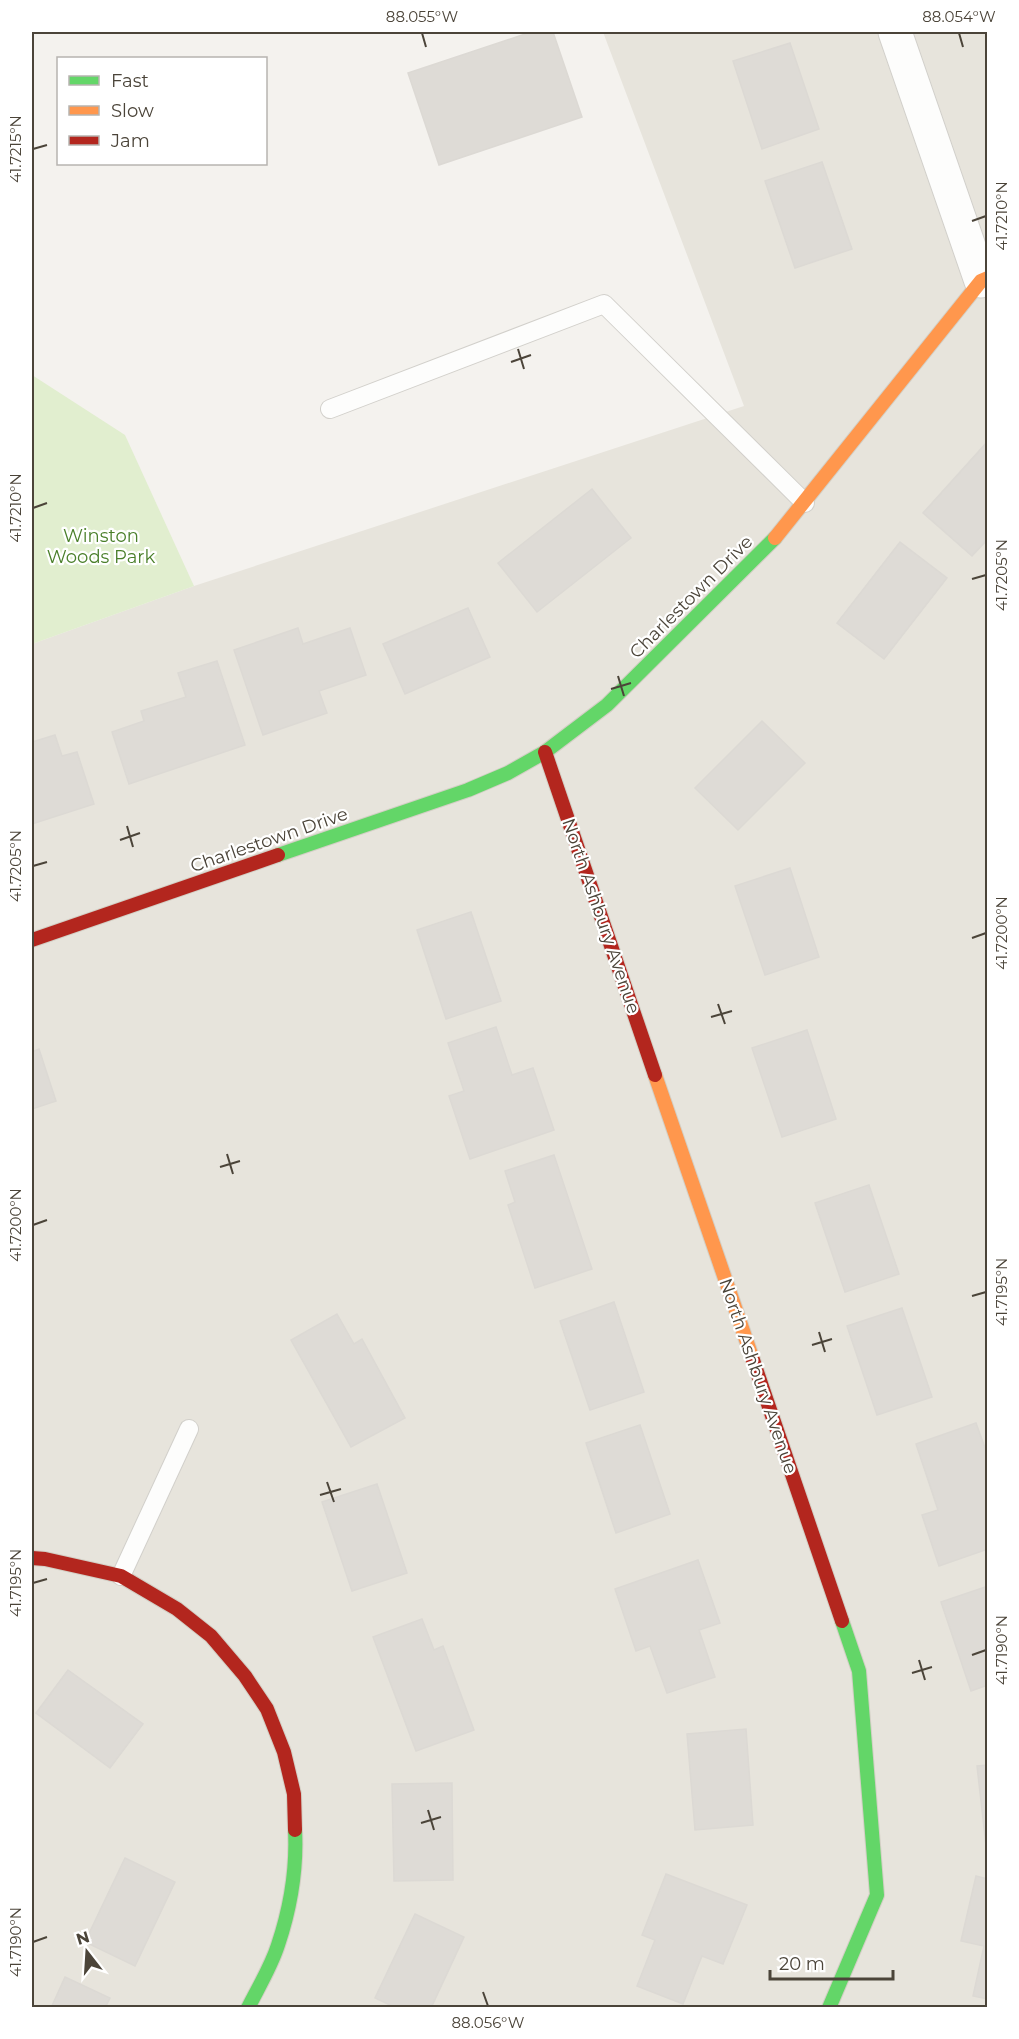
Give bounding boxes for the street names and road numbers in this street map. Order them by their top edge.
street label: Charlestown Drive [625,531,757,663]
street label: Charlestown Drive [187,803,351,877]
street label: North Ashbury Avenue [557,815,645,1017]
street label: North Ashbury Avenue [714,1275,802,1477]

